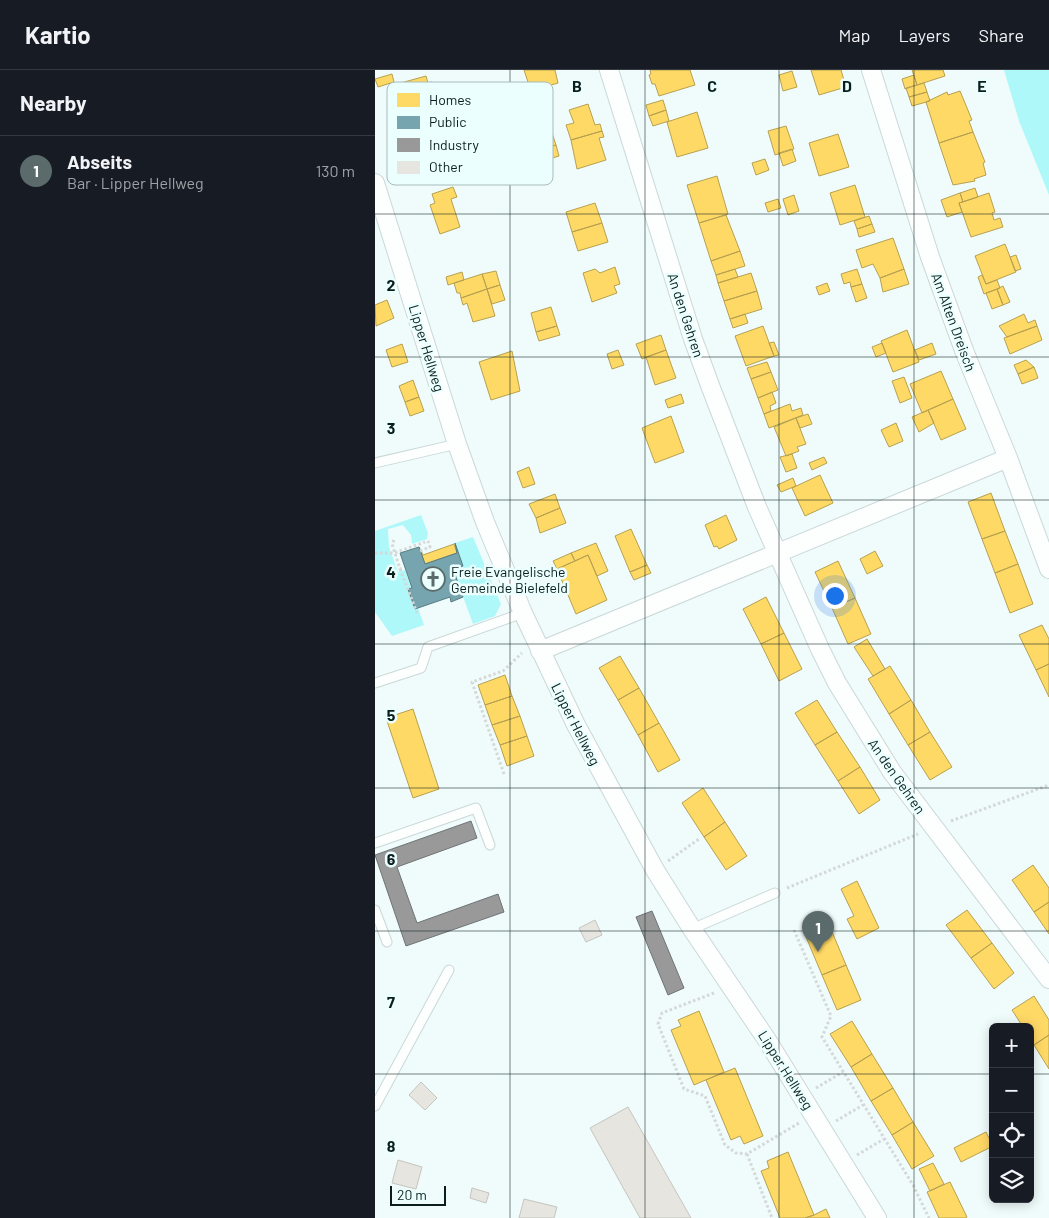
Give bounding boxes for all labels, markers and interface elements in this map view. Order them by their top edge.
text: Kartio [25,20,91,49]
text: Map [838,24,870,46]
text: Layers [898,24,951,46]
text: Share [979,24,1024,46]
text: B [572,76,582,95]
text: C [707,76,717,95]
text: D [842,76,852,95]
text: E [977,76,987,95]
legend [387,82,553,185]
text: Nearby [20,90,86,115]
text: Homes [429,91,472,108]
text: Public [429,113,467,130]
text: Industry [429,136,480,153]
text: Abseits [67,150,132,173]
text: Other [429,158,463,175]
text: 1 [33,161,39,180]
text: 130 m [316,161,355,180]
text: Bar · Lipper Hellweg [67,173,204,192]
street label: Am Alten Dreisch [928,270,980,374]
street label: An den Gehren [664,271,708,359]
text: 2 [387,275,396,294]
street label: Lipper Hellweg [406,302,448,394]
text: 3 [387,418,395,437]
text: 4 [386,562,396,581]
place label: Freie Evangelische Gemeinde Bielefeld [451,563,568,596]
church icon: Freie Evangelische Gemeinde Bielefeld [420,566,446,592]
your location [822,583,848,609]
street label: Lipper Hellweg [548,680,604,768]
text: 5 [387,705,396,724]
street label: An den Gehren [865,735,929,817]
text: 6 [387,849,396,868]
pin: 1 [802,911,834,952]
text: 7 [387,992,395,1011]
map controls [989,1023,1034,1203]
button: + [989,1023,1034,1068]
street label: Lipper Hellweg [755,1027,817,1113]
button: − [989,1068,1034,1113]
button: locate [989,1113,1034,1158]
text: 8 [387,1136,396,1155]
button: layers [989,1158,1034,1203]
scale bar [390,1183,446,1206]
text: 20 m [397,1186,427,1203]

